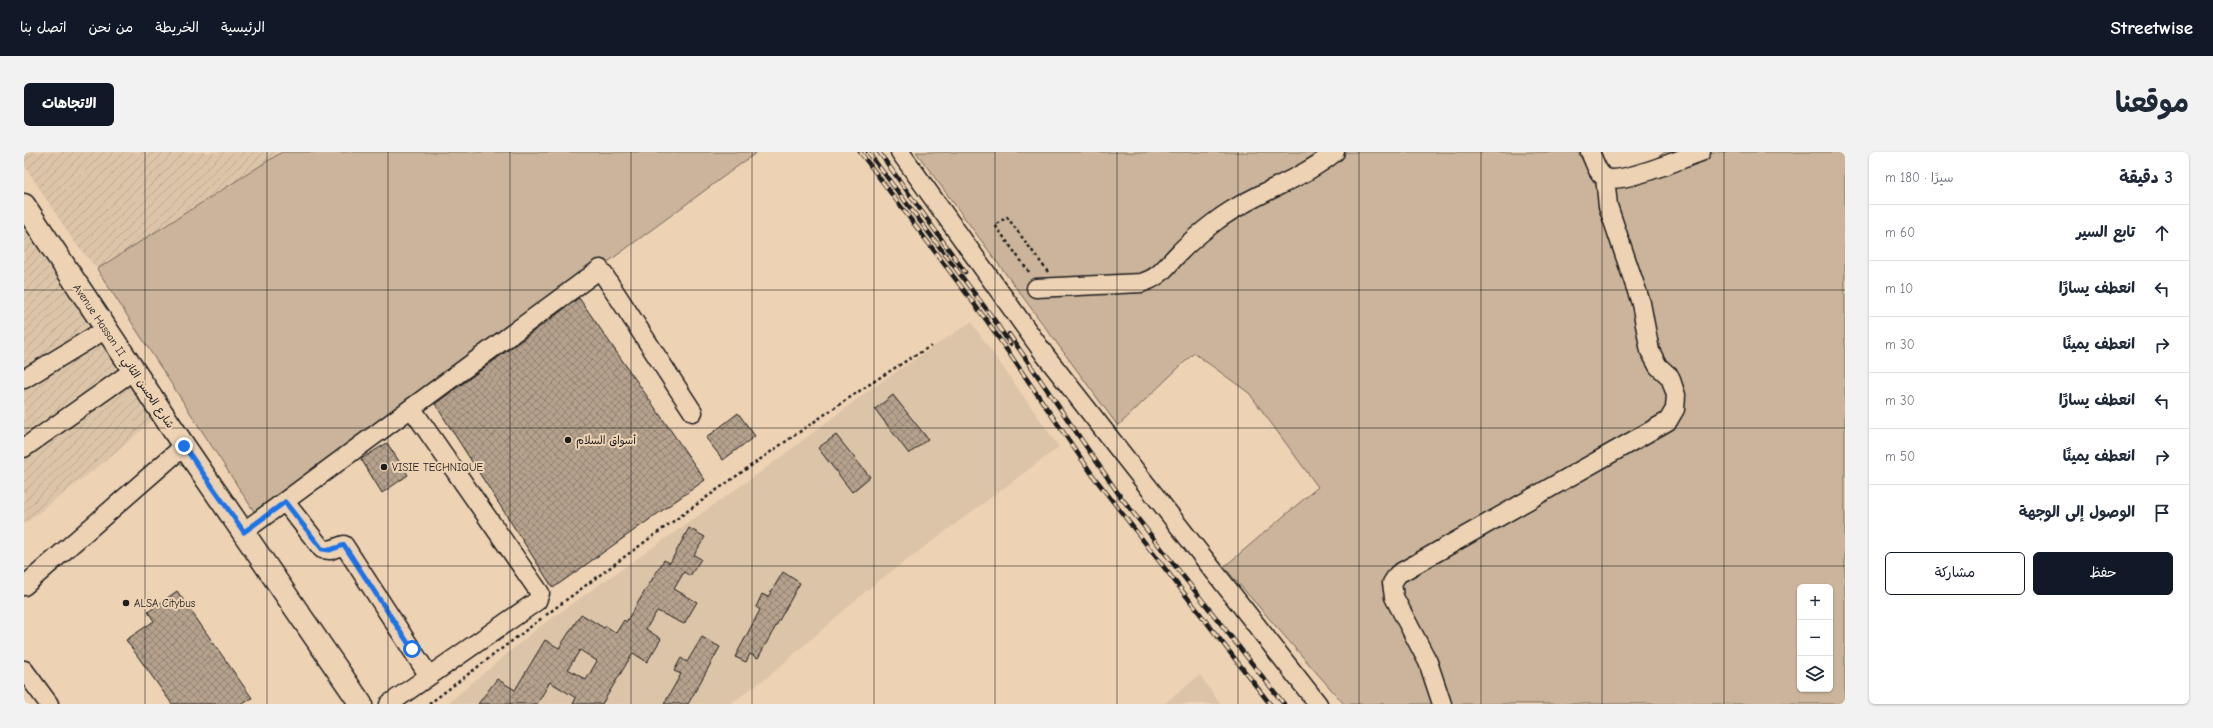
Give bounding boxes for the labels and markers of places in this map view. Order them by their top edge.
place label: أسواق السلام [576,434,636,449]
marker: أسواق السلام [563,435,573,445]
place label: VISIE TECHNIQUE [392,461,483,474]
marker: VISIE TECHNIQUE [379,462,389,472]
place label: ALSA Citybus [134,597,196,610]
marker: ALSA Citybus [121,598,131,608]

